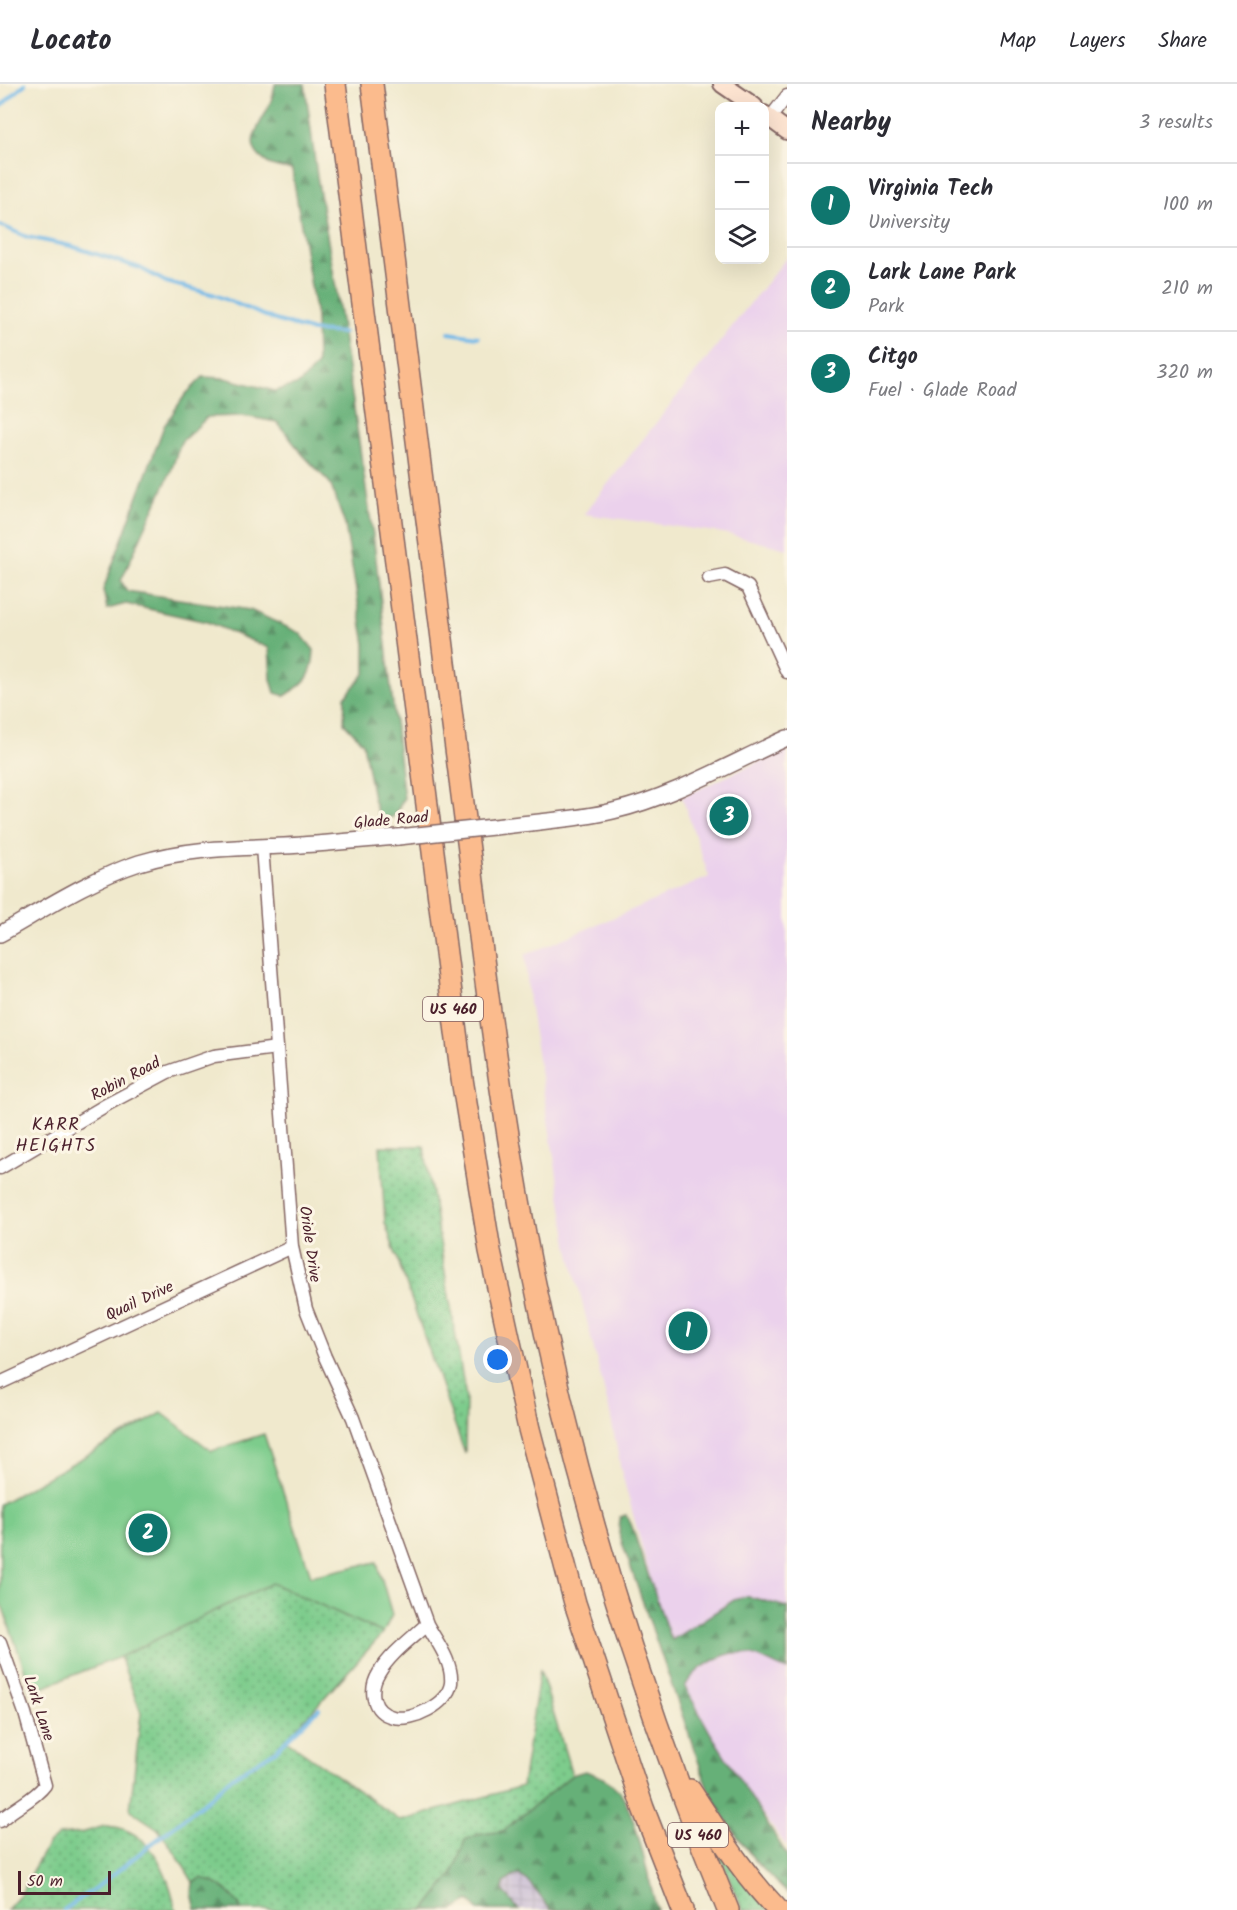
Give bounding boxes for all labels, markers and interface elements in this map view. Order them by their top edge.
text: Locato [30,19,111,64]
text: Map [999,25,1036,58]
text: Layers [1069,25,1125,58]
text: Share [1158,25,1207,58]
map controls [715,102,769,264]
button: + [715,102,769,156]
text: Nearby [811,102,891,144]
text: 3 results [1139,107,1213,139]
button: − [715,156,769,210]
text: Virginia Tech [868,172,993,207]
text: 1 [827,189,834,221]
text: 100 m [1163,189,1213,221]
text: University [868,207,950,239]
button: layers [715,210,769,264]
text: Lark Lane Park [868,256,1015,291]
text: 2 [825,273,836,305]
text: 210 m [1161,273,1213,305]
text: Park [868,291,904,323]
text: Citgo [868,340,918,375]
text: 3 [825,357,836,389]
text: 320 m [1156,357,1213,389]
text: Fuel · Glade Road [868,375,1016,407]
pin: 3 [710,794,748,838]
street label: Glade Road [353,805,431,836]
road number: US 460 [423,997,483,1021]
street label: Robin Road [86,1050,166,1108]
district label: KARR HEIGHTS [16,1111,96,1161]
street label: Oriole Drive [292,1204,327,1284]
street label: Quail Drive [101,1275,178,1328]
pin: 1 [668,1308,708,1354]
your location [483,1345,512,1374]
pin: 2 [128,1510,168,1556]
street label: Lark Lane [16,1673,61,1744]
road number: US 460 [668,1823,728,1847]
scale bar [18,1868,111,1896]
text: 50 m [27,1869,63,1894]

